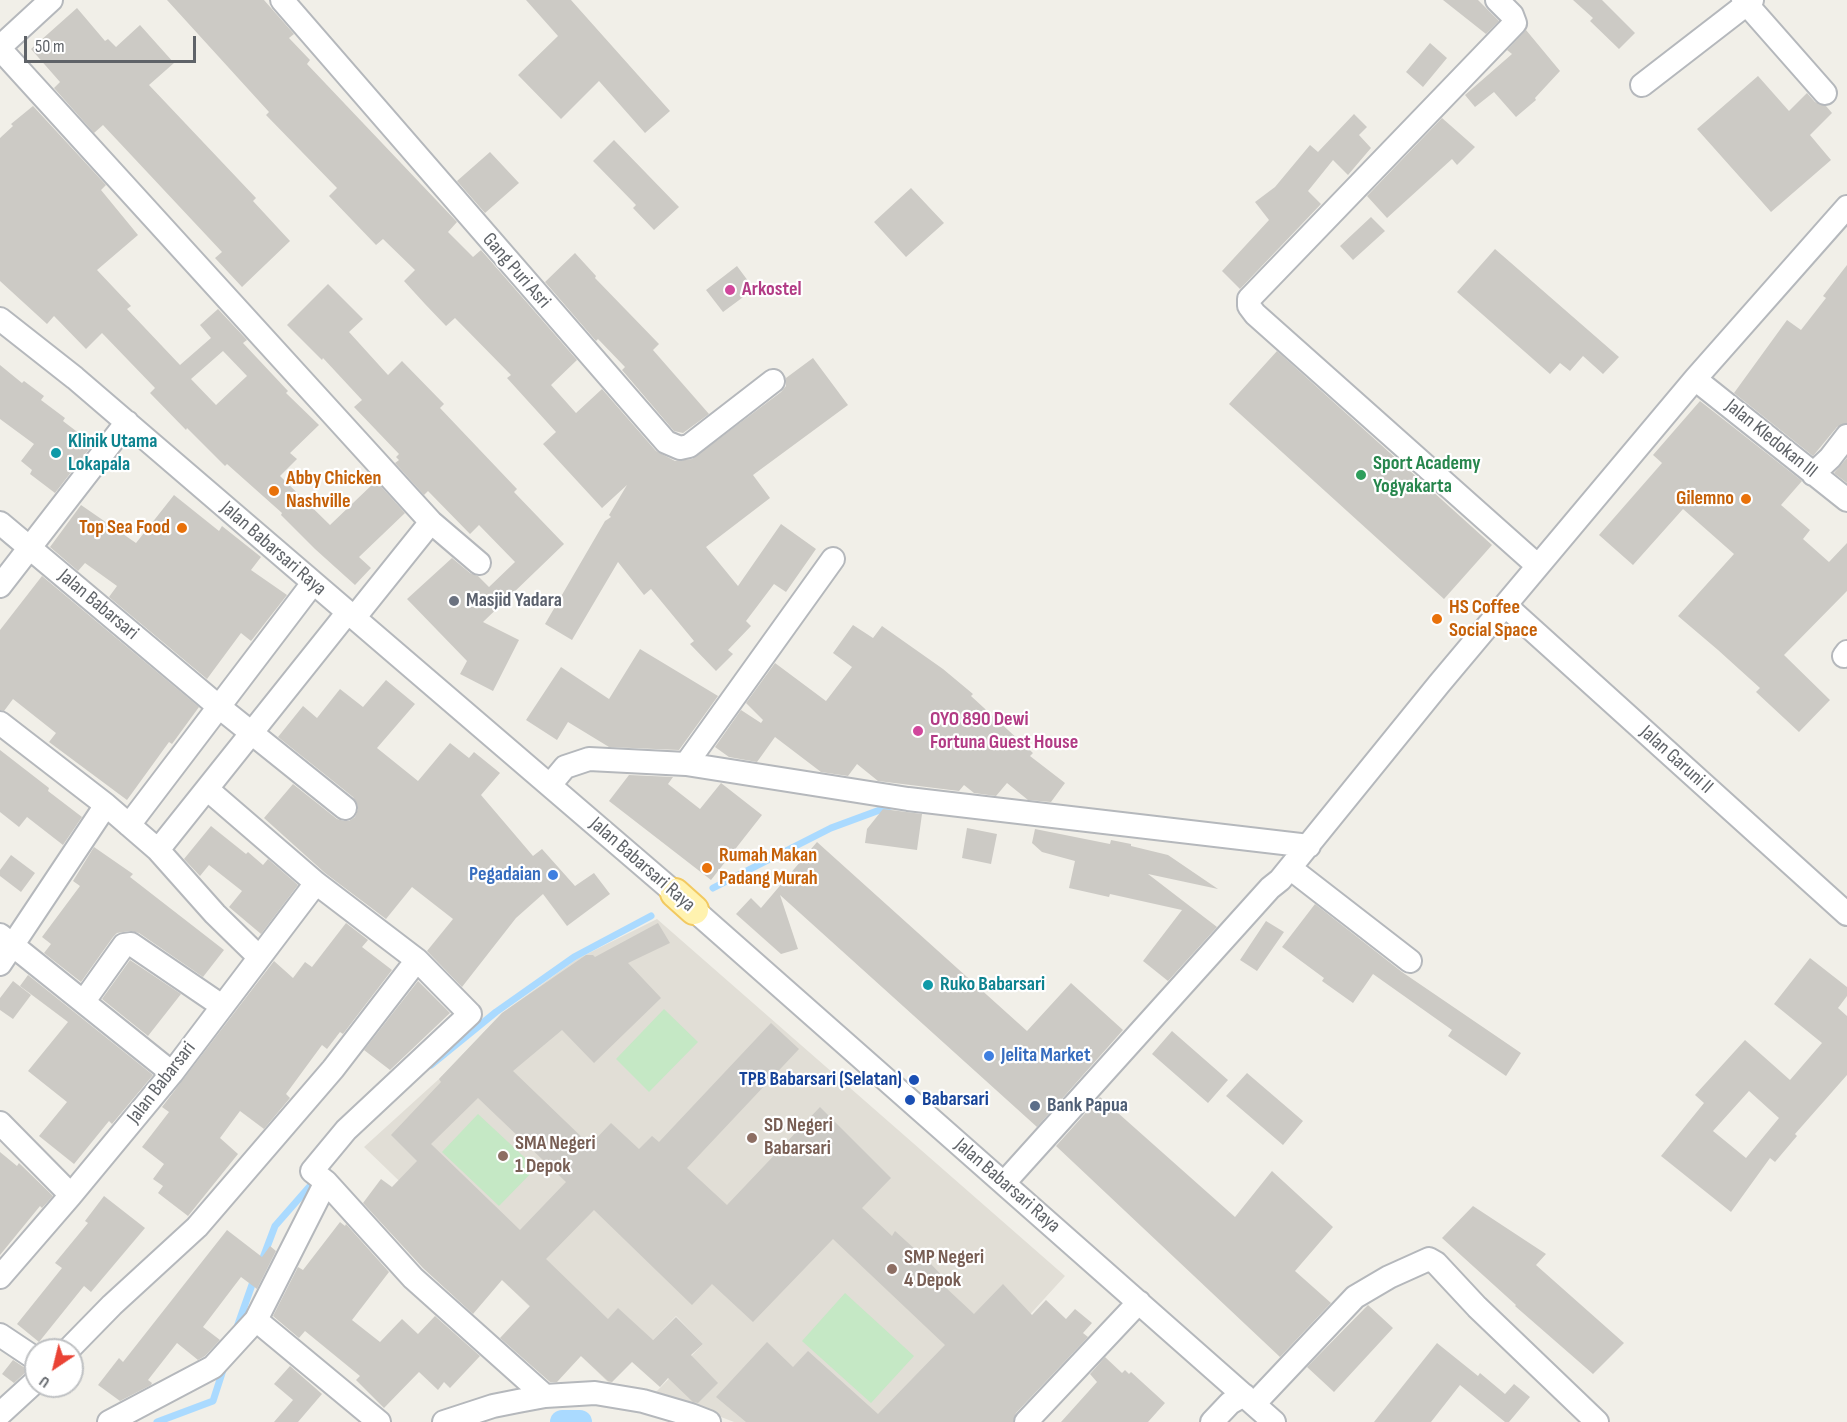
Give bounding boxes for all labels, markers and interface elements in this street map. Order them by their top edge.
scale bar [27,24,200,62]
text: 50 m [35,36,65,57]
street label: Gang Puri Asri [477,228,555,314]
place label: Arkostel [742,278,802,302]
marker: Arkostel [723,283,737,297]
street label: Jalan Kledokan III [1720,395,1822,483]
place label: Klinik Utama Lokapala [68,430,157,477]
marker: Klinik Utama Lokapala [49,446,63,460]
place label: Sport Academy Yogyakarta [1373,452,1481,499]
place label: Abby Chicken Nashville [286,467,381,514]
marker: Sport Academy Yogyakarta [1354,468,1368,482]
marker: Abby Chicken Nashville [267,484,281,498]
place label: Gilemno [1676,487,1734,511]
marker: Gilemno [1739,492,1753,506]
street label: Jalan Babarsari Raya [215,497,331,601]
place label: Top Sea Food [79,516,170,540]
marker: Top Sea Food [175,521,189,535]
street label: Jalan Babarsari [53,565,143,645]
place label: Masjid Yadara [466,589,562,613]
marker: Masjid Yadara [447,594,461,608]
place label: HS Coffee Social Space [1449,596,1537,643]
marker: HS Coffee Social Space [1430,612,1444,626]
place label: OYO 890 Dewi Fortuna Guest House [930,708,1078,755]
street label: Jalan Garuni II [1634,721,1718,799]
marker: OYO 890 Dewi Fortuna Guest House [911,724,925,738]
street label: Jalan Babarsari Raya [584,813,700,917]
place label: Rumah Makan Padang Murah [719,844,818,891]
marker: Rumah Makan Padang Murah [700,861,714,875]
place label: Pegadaian [469,863,541,887]
marker: Pegadaian [546,868,560,882]
place label: Ruko Babarsari [940,973,1045,997]
marker: Ruko Babarsari [921,978,935,992]
street label: Jalan Babarsari [123,1037,201,1129]
place label: Jelita Market [1001,1044,1090,1068]
marker: Jelita Market [982,1049,996,1063]
place label: TPB Babarsari (Selatan) [739,1068,902,1092]
marker: TPB Babarsari (Selatan) [907,1073,921,1087]
place label: Babarsari [922,1088,989,1112]
marker: Babarsari [903,1093,917,1107]
place label: Bank Papua [1047,1094,1128,1118]
marker: Bank Papua [1028,1099,1042,1113]
place label: SD Negeri Babarsari [764,1114,833,1161]
marker: SD Negeri Babarsari [745,1131,759,1145]
place label: SMA Negeri 1 Depok [515,1132,596,1179]
street label: Jalan Babarsari Raya [949,1134,1065,1238]
marker: SMA Negeri 1 Depok [496,1149,510,1163]
place label: SMP Negeri 4 Depok [904,1246,984,1293]
marker: SMP Negeri 4 Depok [885,1262,899,1276]
north arrow [24,1338,84,1398]
text: U [36,1371,53,1392]

